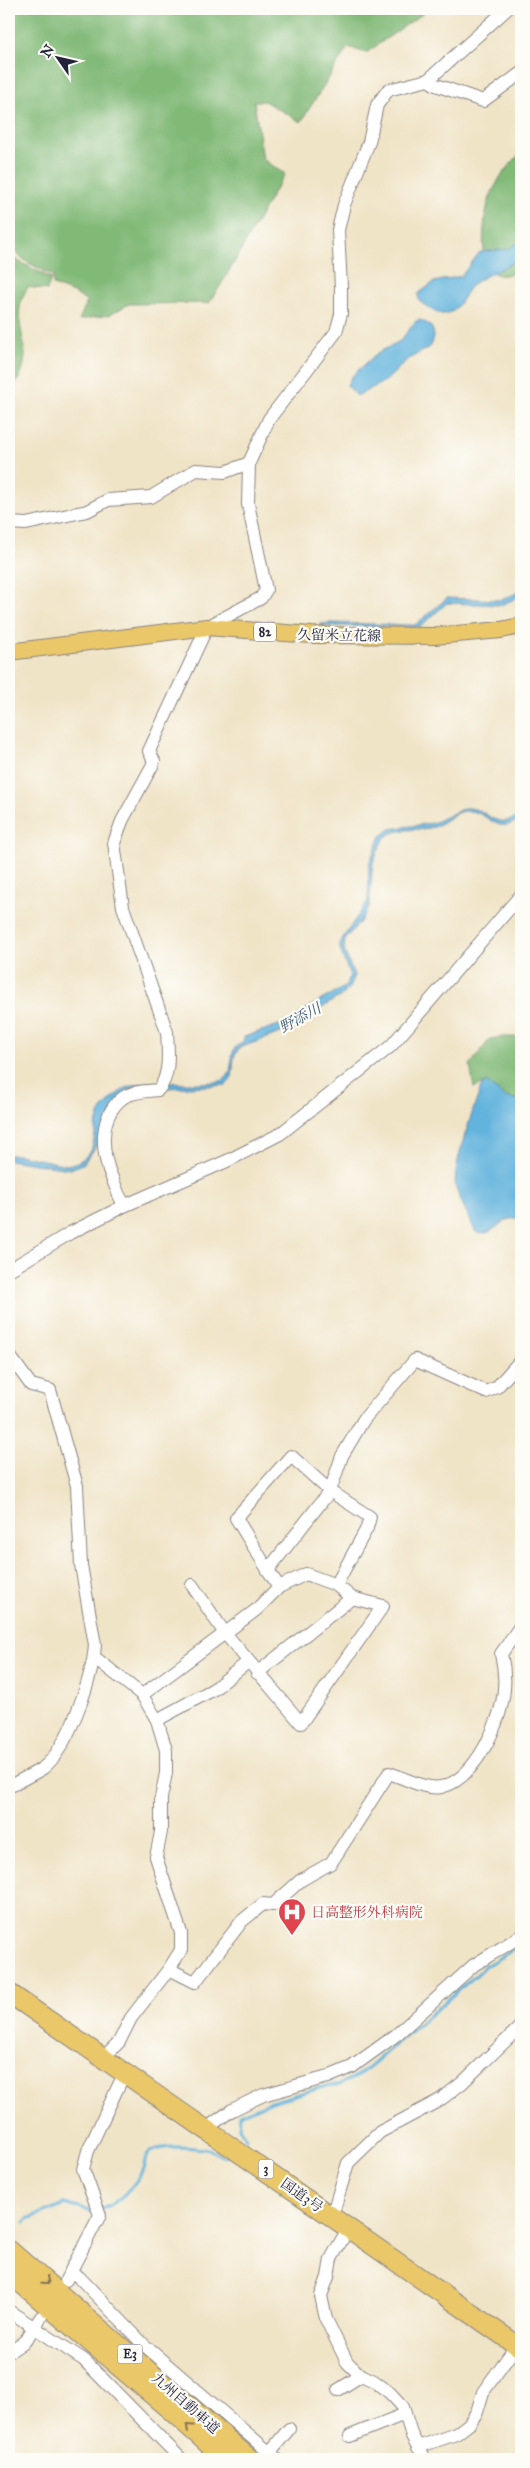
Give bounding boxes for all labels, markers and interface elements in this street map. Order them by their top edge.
north arrow [32,32,82,82]
text: N [37,41,58,61]
road number: 82 [254,622,276,642]
street label: 久留米立花線 [297,626,381,645]
water label: 野添川 [276,998,326,1037]
hospital icon: 日高整形外科病院 [277,1897,307,1936]
place label: 日高整形外科病院 [311,1904,423,1921]
road number: 3 [258,2160,274,2178]
street label: 国道3号 [277,2175,326,2216]
one-way arrow [40,2276,49,2285]
road number: E3 [118,2344,142,2364]
street label: 九州自動車道 [148,2369,223,2437]
one-way arrow [185,2423,194,2432]

